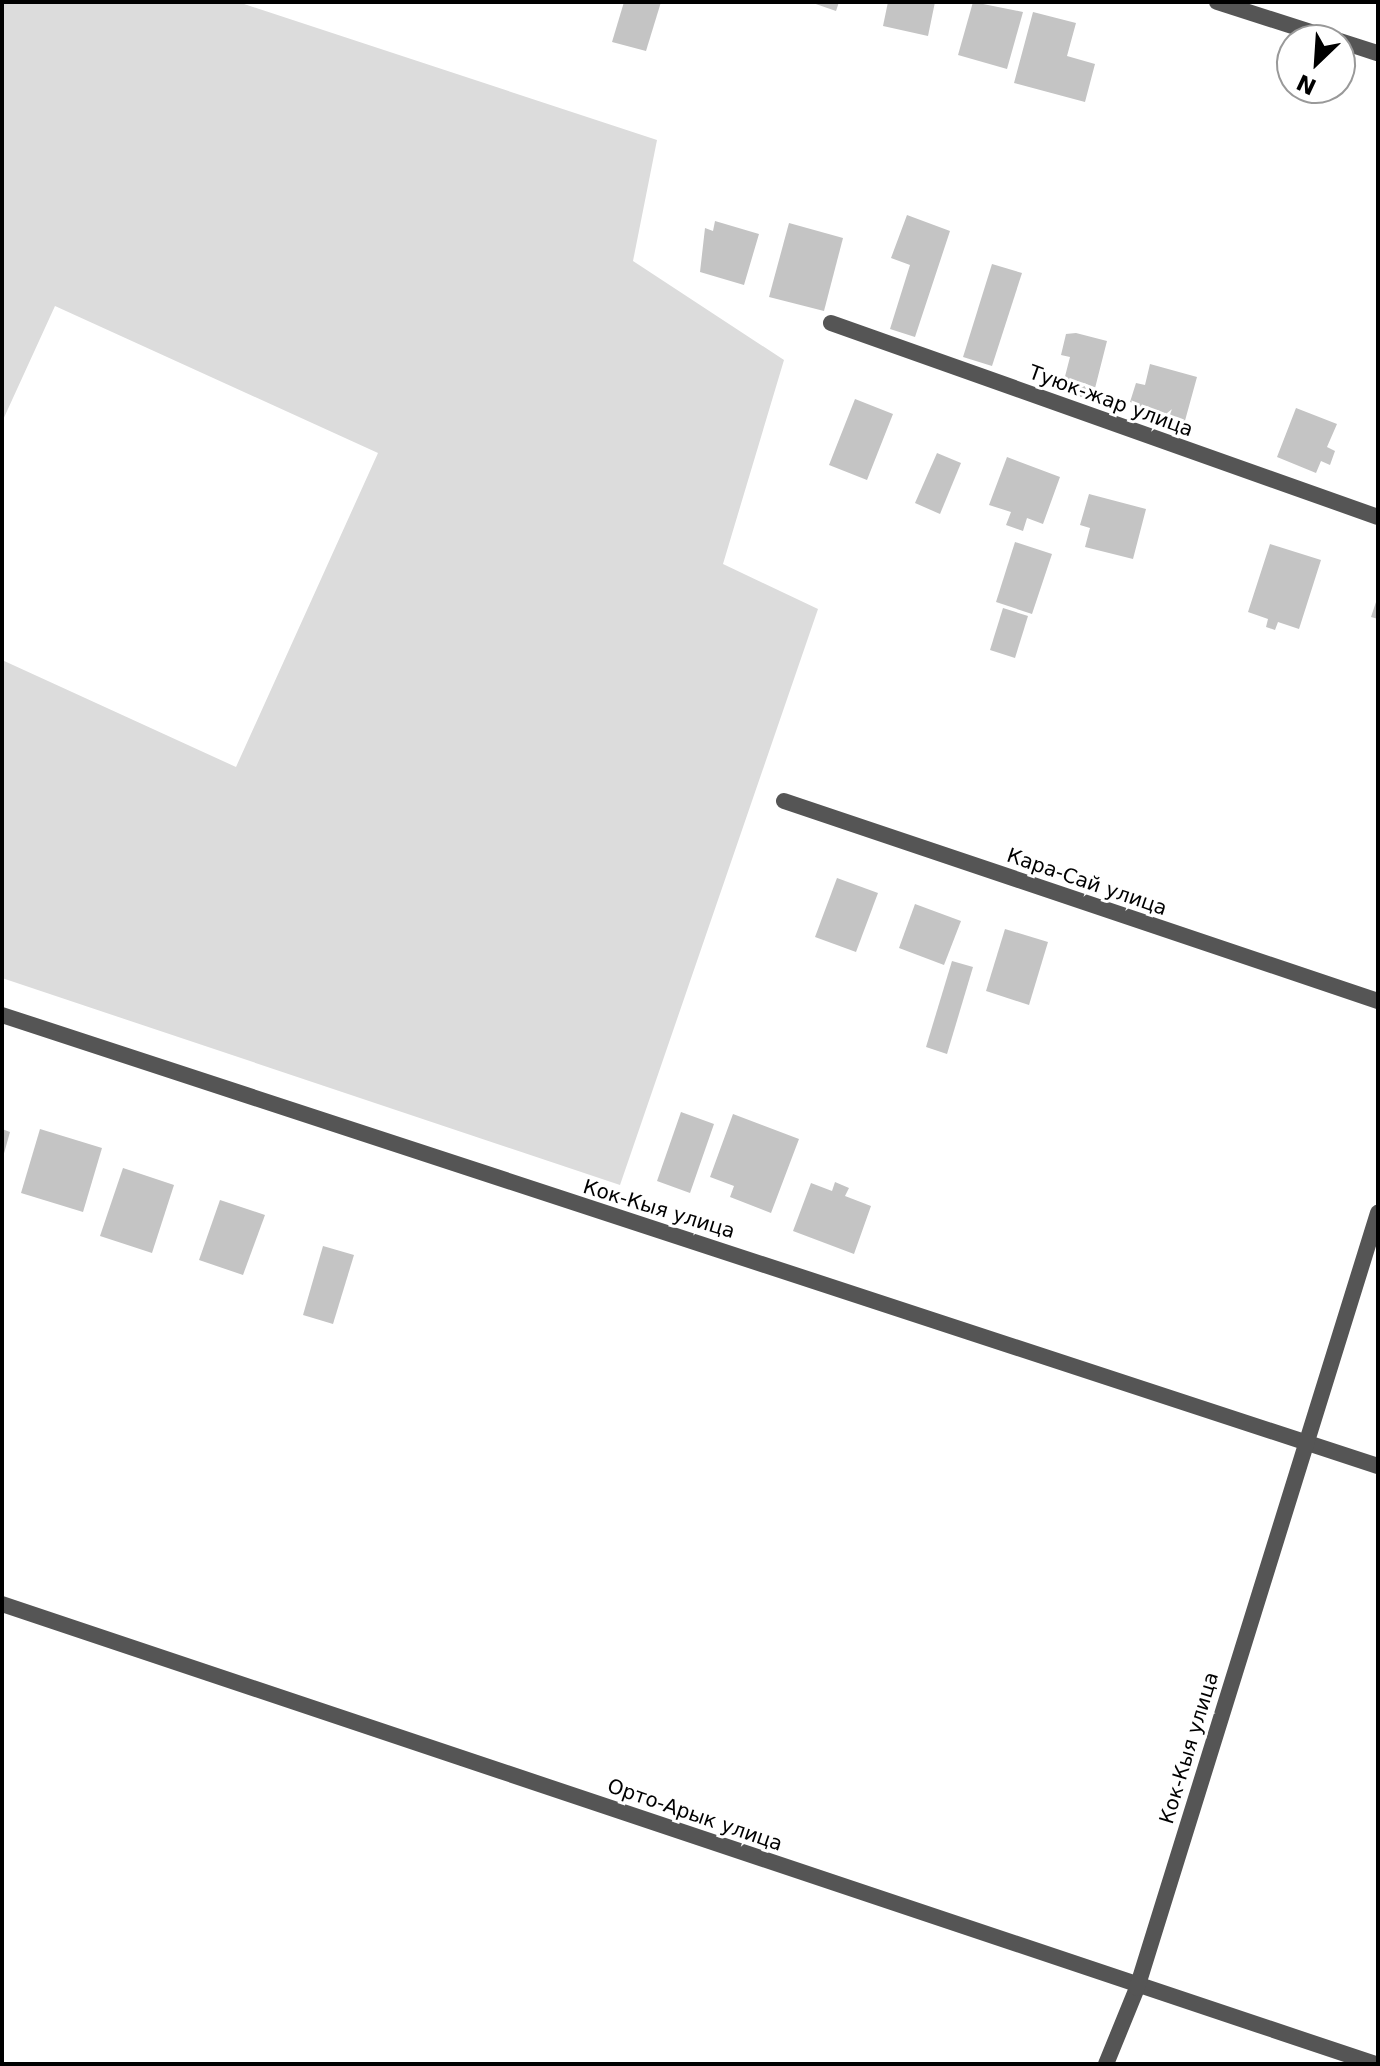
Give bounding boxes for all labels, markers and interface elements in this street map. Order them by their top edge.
north arrow [1276,24,1356,104]
text: N [1293,69,1320,100]
street label: Туюк-жар улица [1026,360,1196,442]
street label: Кара-Сай улица [1004,843,1170,921]
street label: Кок-Кыя улица [580,1174,738,1244]
street label: Кок-Кыя улица [1154,1669,1224,1827]
street label: Орто-Арык улица [604,1774,786,1856]

